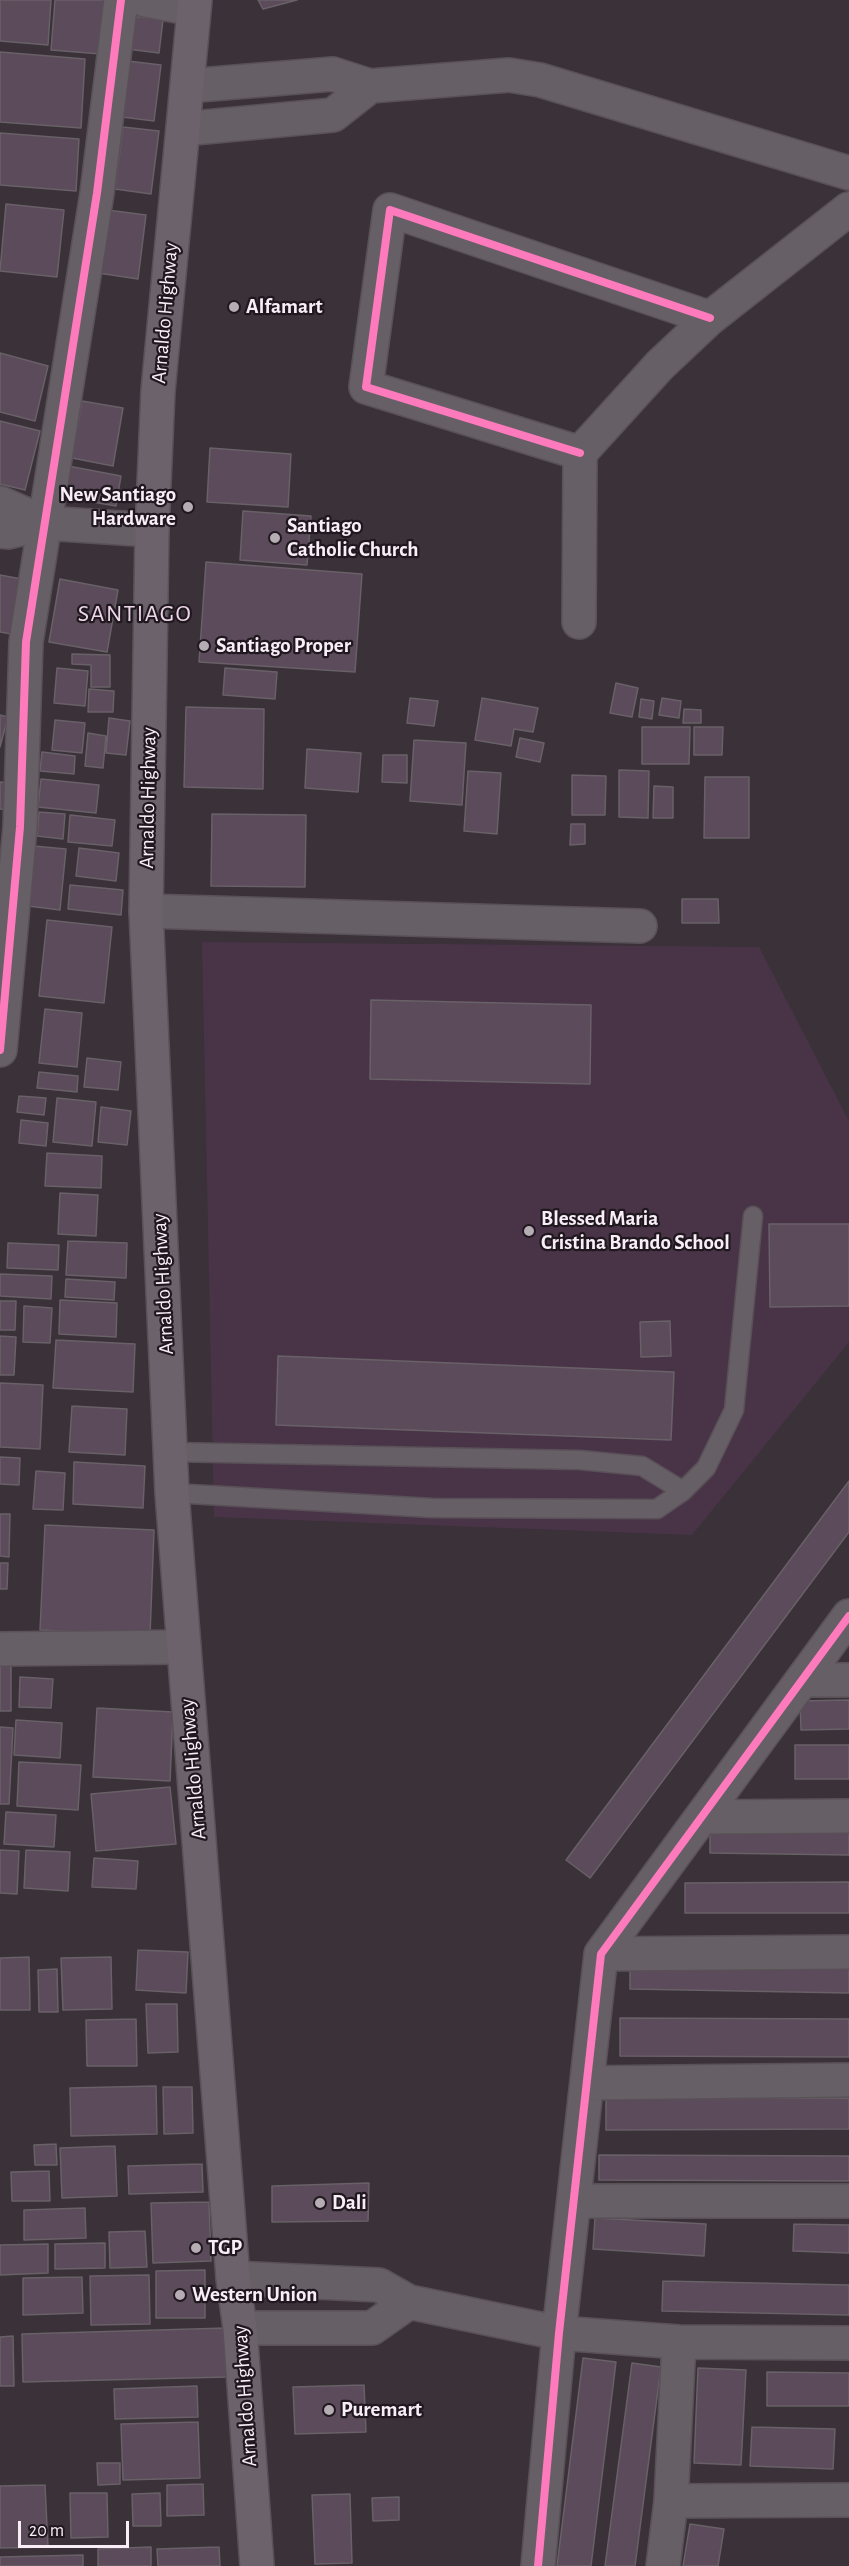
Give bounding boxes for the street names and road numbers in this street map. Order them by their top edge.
street label: Arnaldo Highway [146,241,184,385]
street label: Arnaldo Highway [134,727,162,869]
street label: Arnaldo Highway [147,1213,179,1355]
street label: Arnaldo Highway [174,1697,212,1841]
street label: Arnaldo Highway [227,2325,263,2467]

